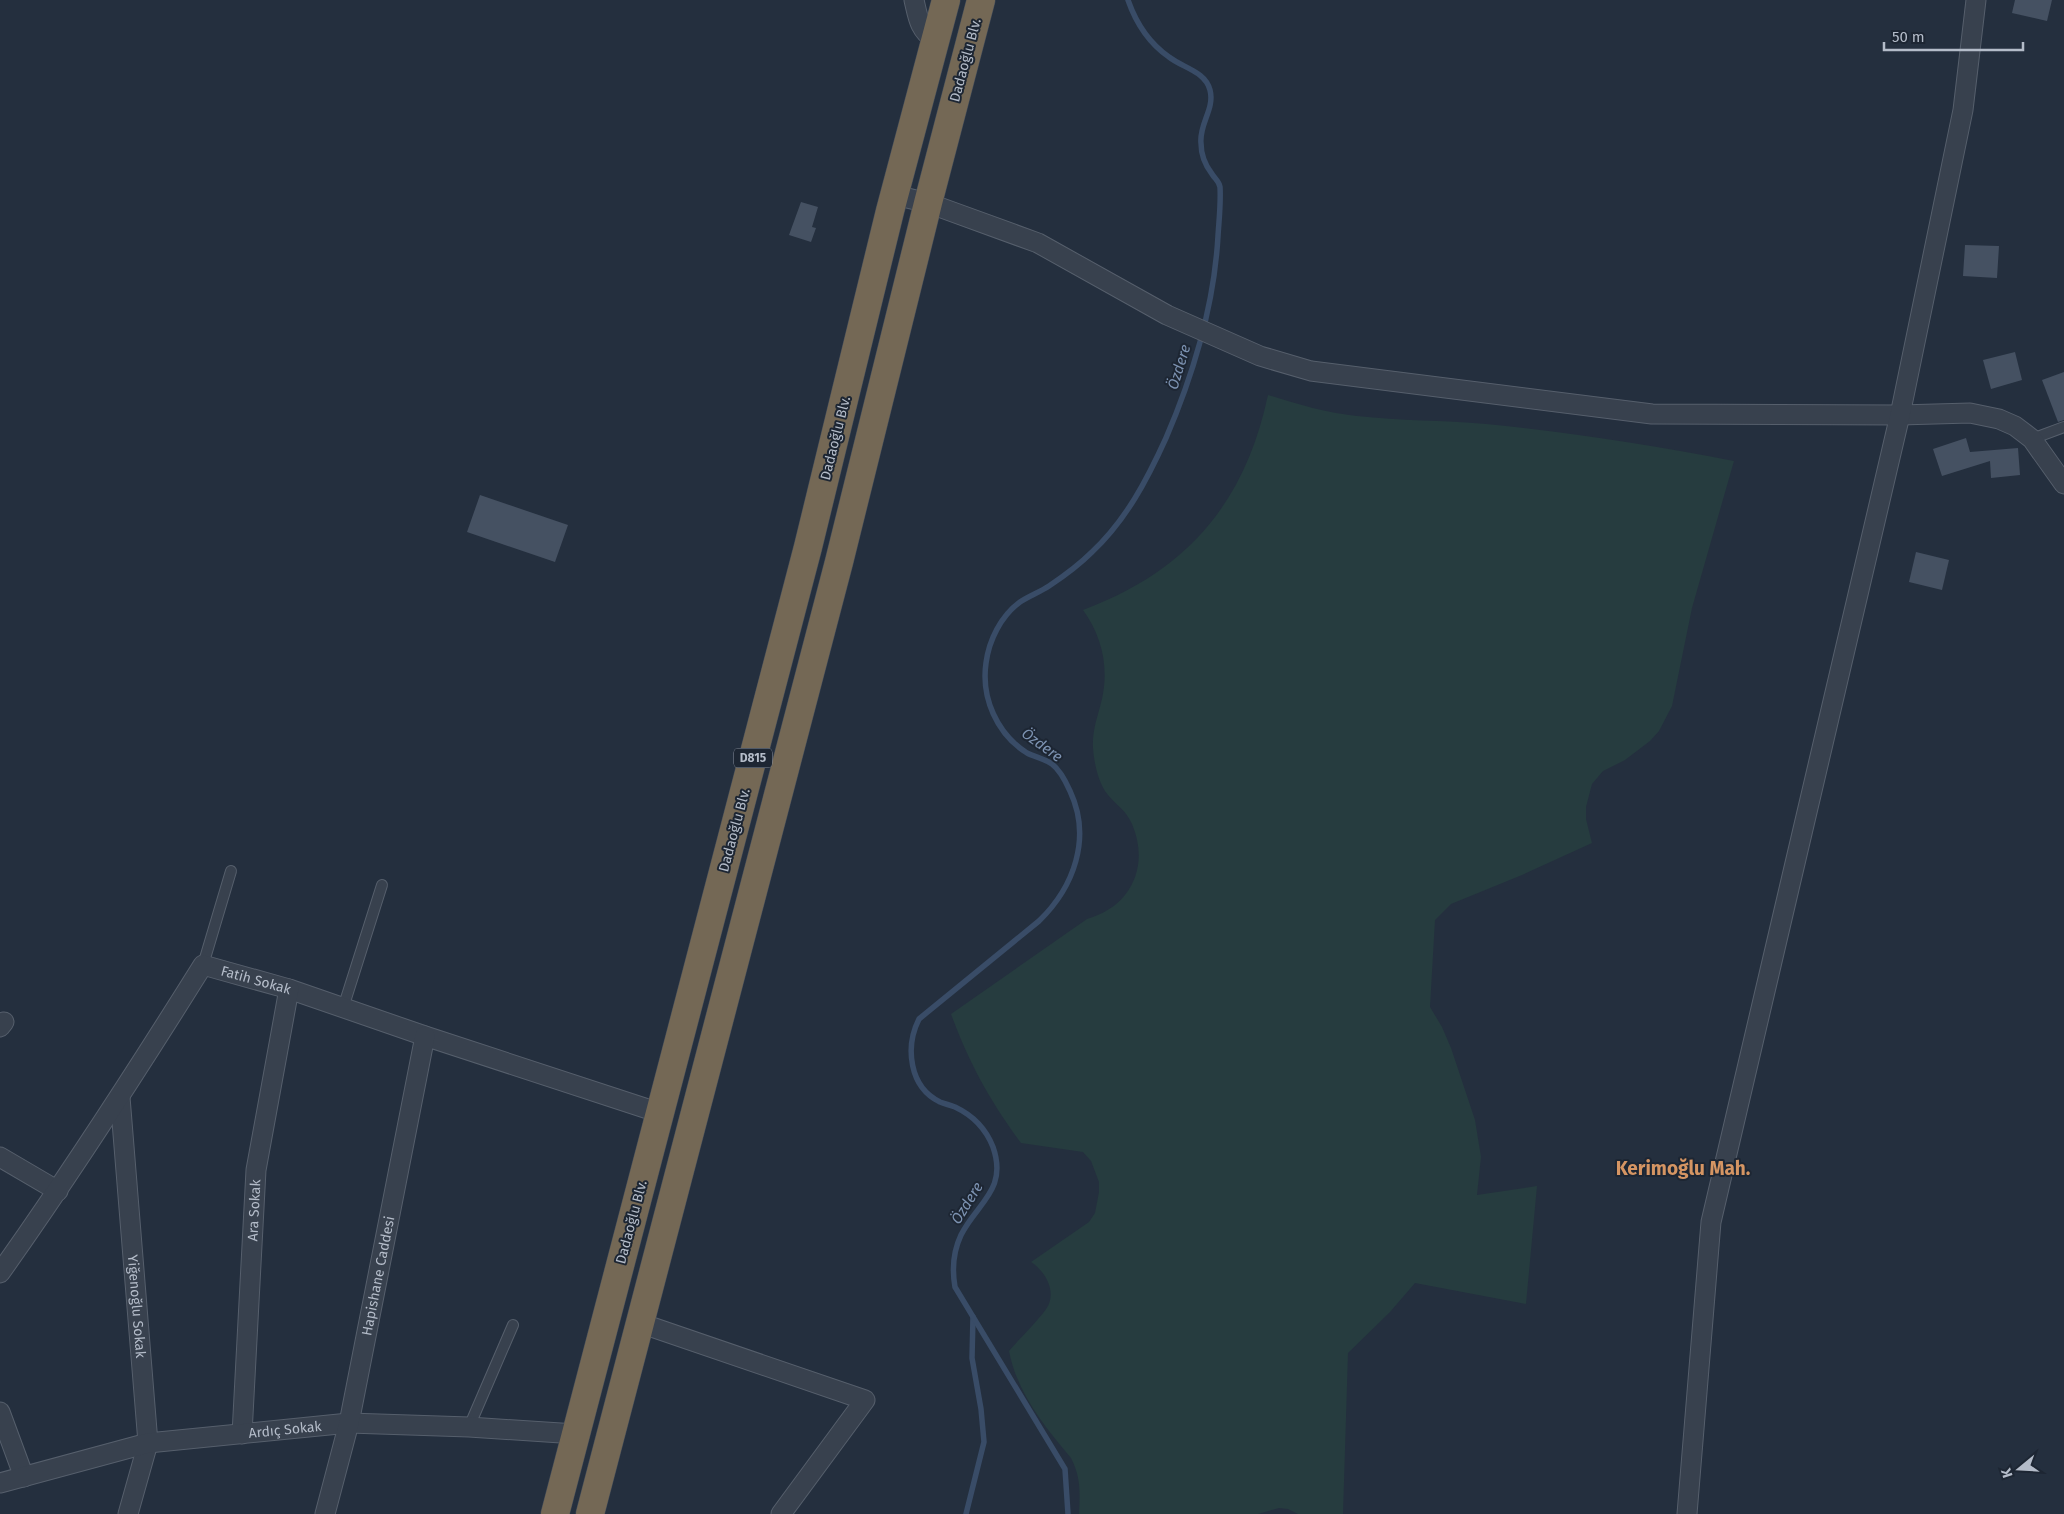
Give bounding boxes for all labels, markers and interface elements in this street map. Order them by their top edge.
street label: Dadaoğlu Blv. [946,16,985,104]
scale bar [1884,20,2023,52]
text: 50 m [1892,28,1925,46]
water label: Özdere [1164,342,1194,392]
street label: Dadaoğlu Blv. [817,394,854,482]
water label: Özdere [1018,724,1066,766]
road number: D815 [734,748,772,768]
street label: Dadaoğlu Blv. [715,786,754,874]
street label: Fatih Sokak [219,962,294,998]
district label: Kerimoğlu Mah. [1616,1157,1750,1180]
street label: Ara Sokak [244,1178,265,1242]
street label: Dadaoğlu Blv. [612,1178,651,1266]
water label: Özdere [947,1178,987,1227]
street label: Hapishane Caddesi [358,1215,398,1337]
street label: Yiğenoğlu Sokak [124,1254,149,1360]
street label: Ardıç Sokak [248,1418,323,1442]
north arrow [1994,1444,2044,1494]
text: K [1997,1465,2017,1480]

